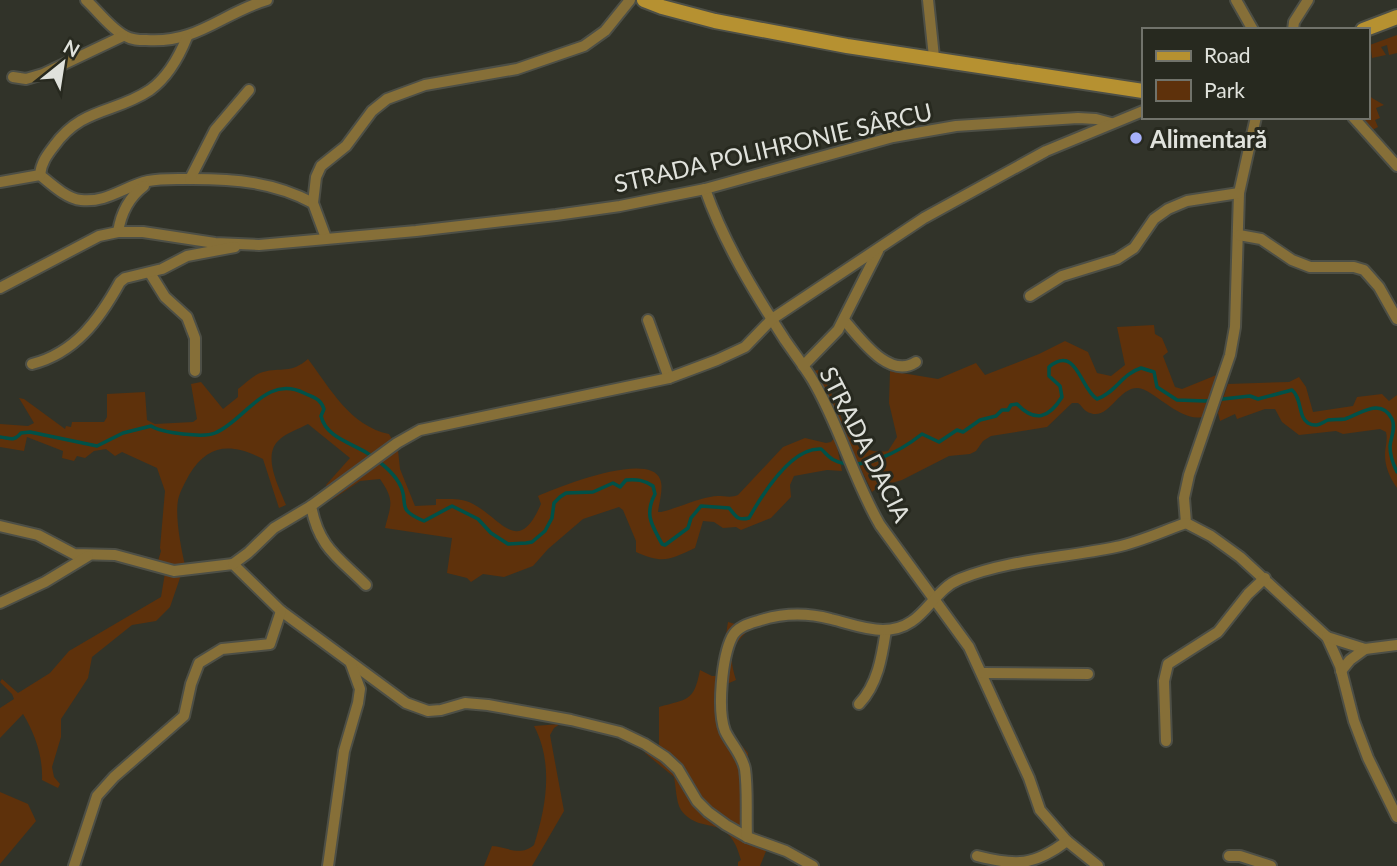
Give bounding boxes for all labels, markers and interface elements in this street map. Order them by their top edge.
north arrow [28,28,98,98]
legend [1142,28,1369,119]
text: N [60,34,84,61]
text: Road [1204,42,1251,67]
text: Park [1204,77,1245,102]
street label: STRADA POLIHRONIE SÂRCU [611,96,935,198]
place label: Alimentară [1149,124,1267,153]
marker: Alimentară [1128,130,1144,146]
street label: STRADA DACIA [814,361,918,527]

